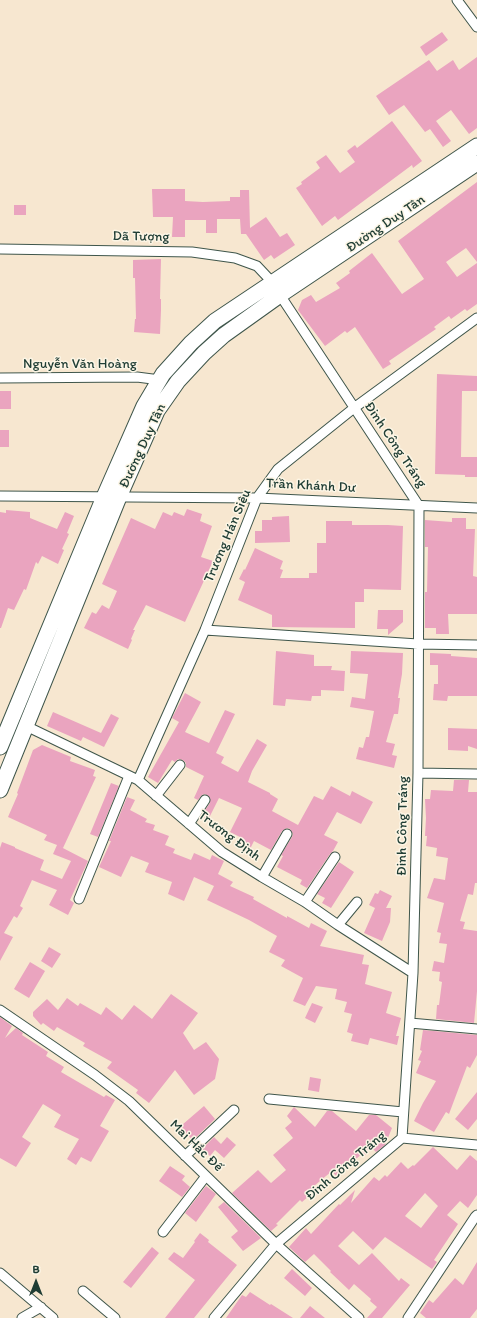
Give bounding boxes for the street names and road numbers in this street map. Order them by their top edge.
street label: Đường Duy Tân [343,191,429,257]
street label: Dã Tượng [112,228,170,246]
street label: Nguyễn Văn Hoàng [23,356,137,372]
street label: Đinh Công Tráng [360,399,430,491]
street label: Đường Duy Tân [116,401,170,491]
street label: Trần Khánh Dư [266,475,356,497]
street label: Trương Hán Siêu [201,487,255,585]
street label: Đinh Công Tráng [394,776,412,876]
street label: Trương Định [194,807,264,865]
street label: Mai Hắc Đế [166,1116,226,1176]
street label: Đinh Công Tráng [302,1127,390,1205]

